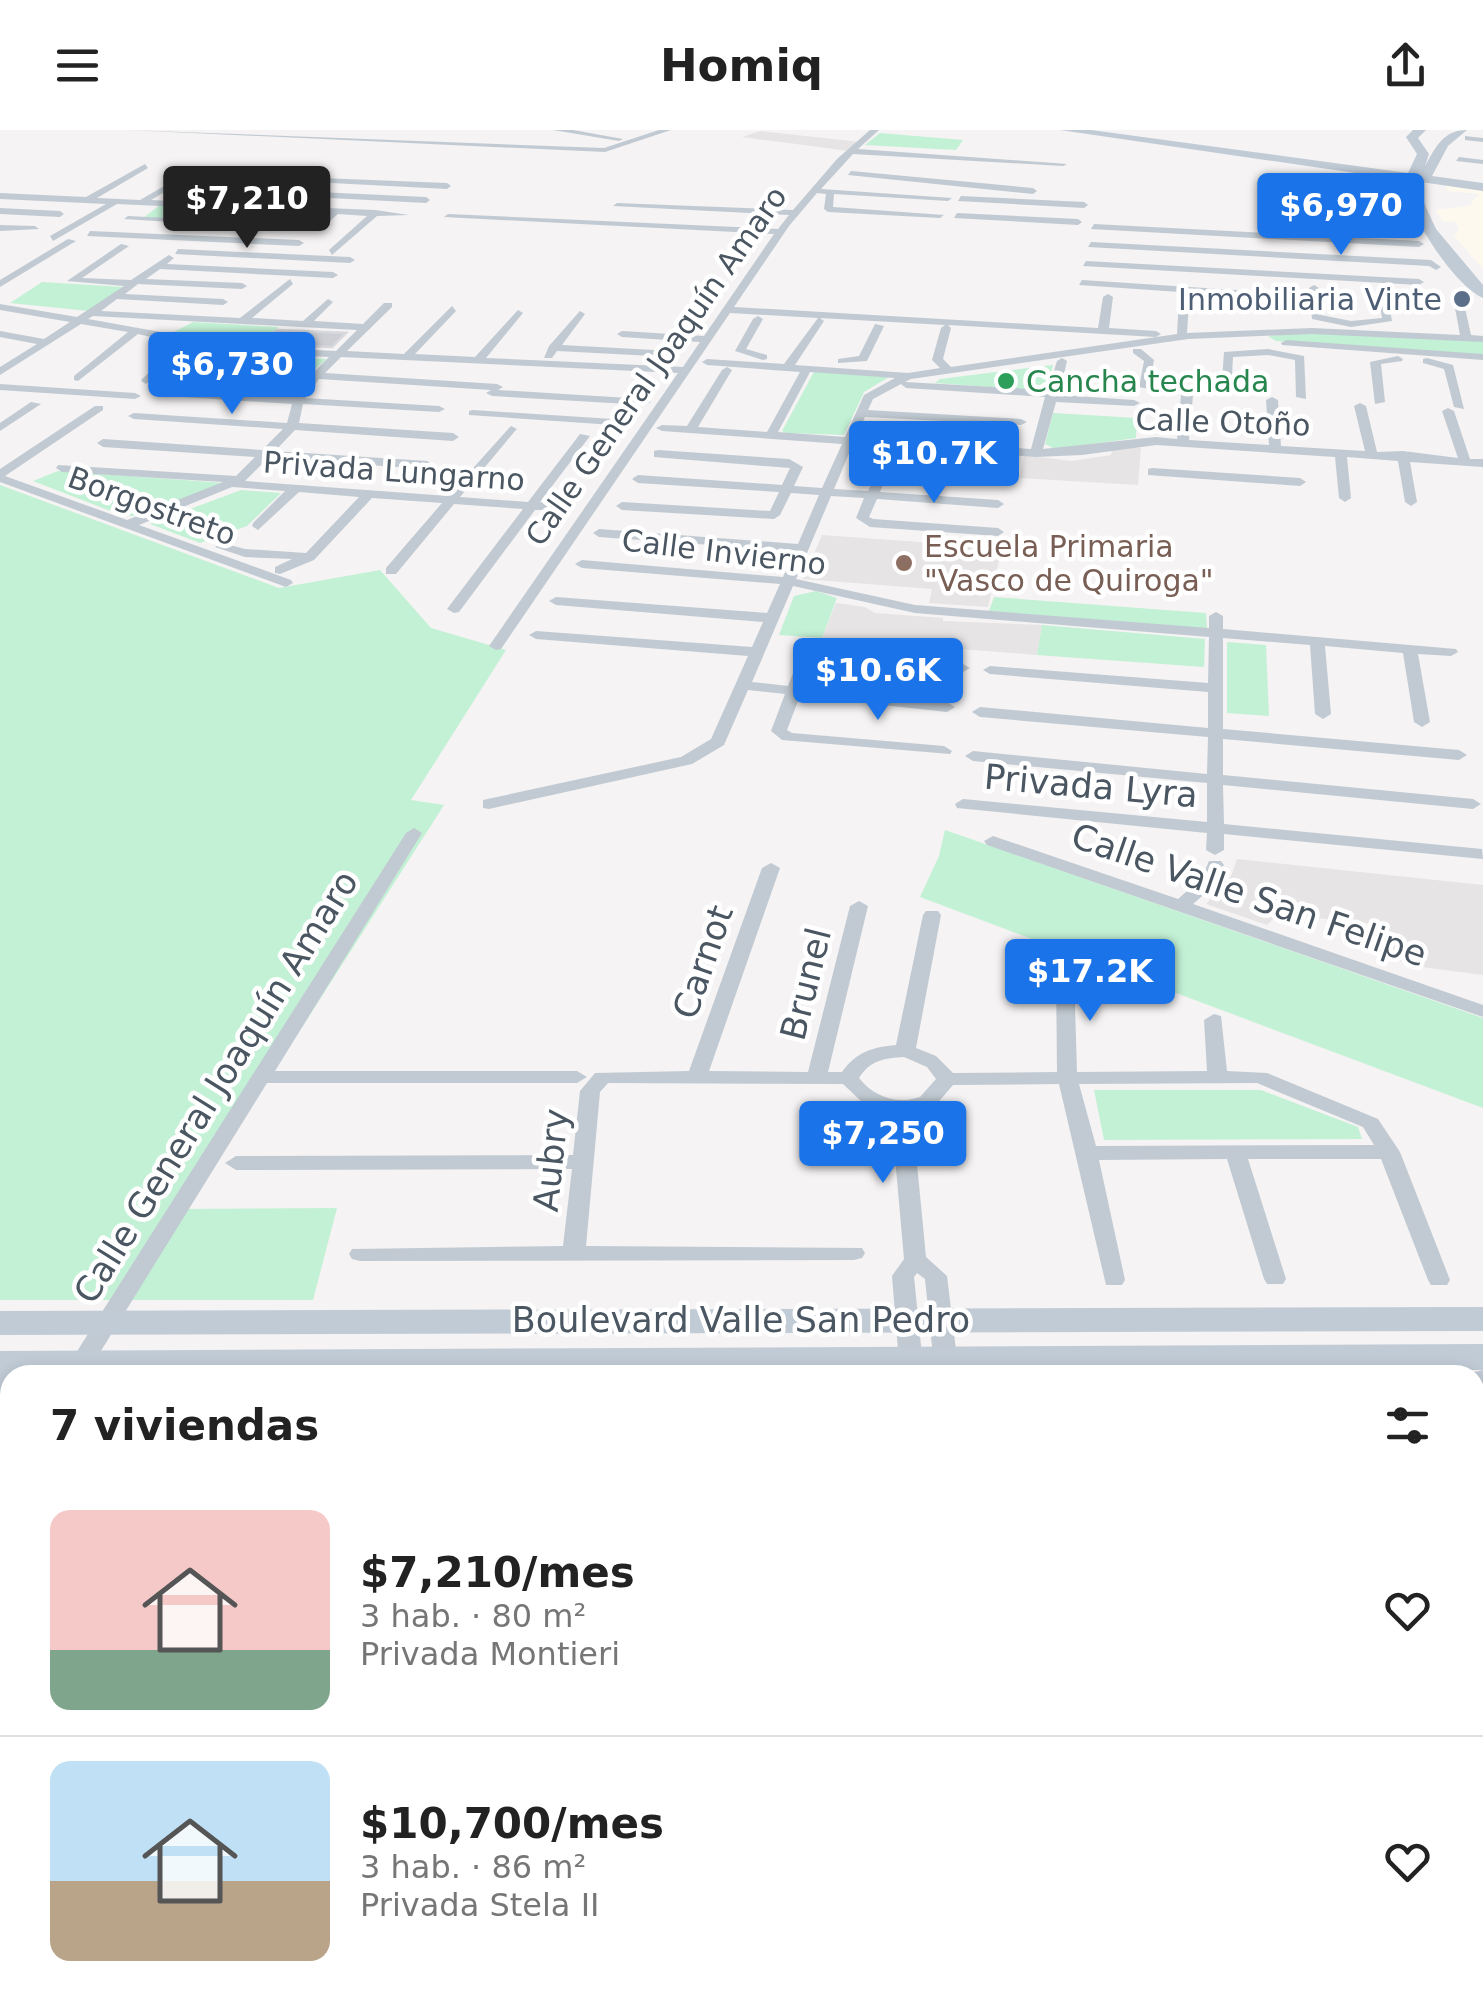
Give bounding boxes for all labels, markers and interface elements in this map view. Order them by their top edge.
icon: menu [50,38,105,93]
icon: share [1378,38,1433,93]
text: Homiq [660,39,823,92]
pin: $7,210 [166,166,328,251]
pin: $6,970 [1260,173,1422,258]
text: $7,210 [185,179,309,217]
street label: Calle General Joaquín Amaro [518,180,794,552]
text: $6,970 [1279,186,1403,224]
place label: Inmobiliaria Vinte [1178,282,1442,317]
marker: Inmobiliaria Vinte [1451,288,1473,310]
pin: $6,730 [151,332,313,417]
text: $6,730 [170,345,294,383]
place label: Cancha techada [1026,364,1269,399]
marker: Cancha techada [995,370,1017,392]
street label: Calle Otoño [1135,401,1311,443]
pin: $10.7K [853,421,1015,506]
text: $10.7K [871,434,997,472]
street label: Privada Lungarno [262,444,526,498]
street label: Borgostreto [63,459,241,553]
street label: Calle Invierno [620,522,828,582]
place label: Escuela Primaria "Vasco de Quiroga" [924,529,1214,598]
marker: Escuela Primaria "Vasco de Quiroga" [893,552,915,574]
pin: $10.6K [797,638,959,723]
text: $10.6K [815,651,941,689]
street label: Privada Lyra [982,757,1200,815]
street label: Calle Valle San Felipe [1066,815,1432,975]
street label: Calle General Joaquín Amaro [66,863,366,1311]
street label: Carnot [665,900,741,1024]
street label: Brunel [773,924,839,1044]
pin: $17.2K [1009,939,1171,1024]
text: $17.2K [1027,952,1153,990]
pin: $7,250 [802,1101,964,1186]
street label: Aubry [526,1106,576,1214]
text: $7,250 [821,1114,945,1152]
street label: Boulevard Valle San Pedro [512,1300,970,1340]
icon: filters [1380,1398,1435,1453]
text: 7 viviendas [50,1401,319,1450]
text: $7,210/mes [360,1548,635,1597]
icon: home [130,1550,250,1670]
icon: heart [1380,1583,1435,1638]
text: 3 hab. · 80 m² [360,1597,586,1635]
text: Privada Montieri [360,1635,620,1673]
text: $10,700/mes [360,1799,664,1848]
icon: home [130,1801,250,1921]
icon: heart [1380,1834,1435,1889]
text: 3 hab. · 86 m² [360,1848,586,1886]
text: Privada Stela II [360,1886,600,1924]

